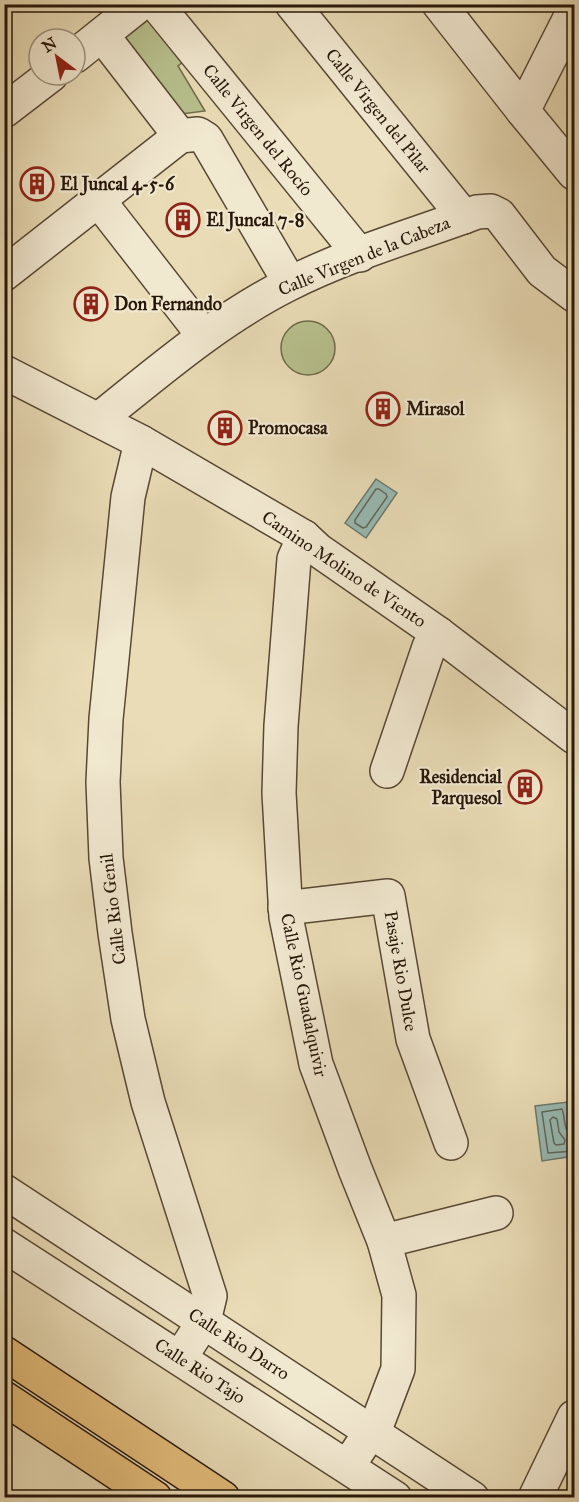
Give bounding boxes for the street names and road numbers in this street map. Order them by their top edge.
street label: Calle Virgen del Pilar [320,44,435,179]
street label: Calle Virgen del Rocío [197,60,318,201]
street label: Calle Virgen de la Cabeza [275,211,454,301]
street label: Camino Molino de Viento [258,506,430,632]
street label: Calle Rio Genil [95,852,131,966]
street label: Pasaje Rio Dulce [380,909,422,1033]
street label: Calle Rio Guadalquivir [275,911,332,1079]
street label: Calle Rio Darro [184,1303,294,1385]
street label: Calle Rio Tajo [150,1333,250,1409]

